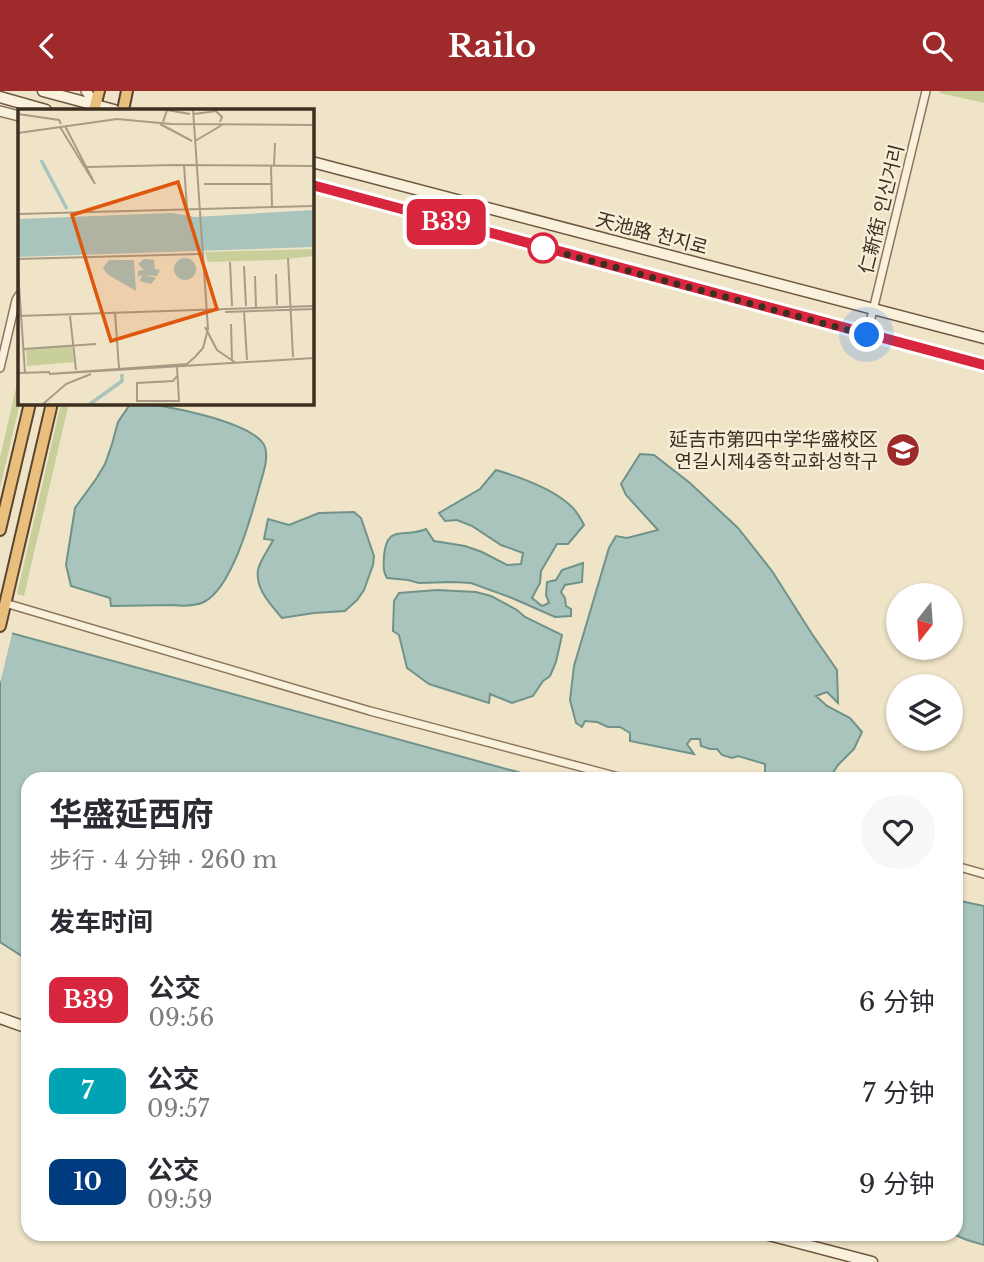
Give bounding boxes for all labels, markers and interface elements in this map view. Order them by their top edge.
text: Railo [448,26,536,66]
icon: back [28,27,66,65]
icon: search [918,27,956,65]
inset map [18,109,313,404]
street label: 仁新街 인신거리 [854,142,909,276]
line badge: B39 [406,199,486,245]
text: B39 [421,207,471,236]
street label: 天池路 천지로 [593,208,710,259]
unlabelled marker [528,233,558,263]
your location [849,317,884,352]
place label: 延吉市第四中学华盛校区 연길시제4중학교화성학구 [669,428,878,473]
school or university icon: 延吉市第四中学华盛校区 연길시제4중학교화성학구 [884,431,922,469]
north arrow [886,583,962,660]
map controls [886,583,963,751]
button: layers [886,674,963,751]
text: 华盛延西府 [49,794,214,835]
button: heart [861,795,935,869]
text: 步行 · 4 分钟 · 260 m [49,846,277,874]
text: 发车时间 [49,906,153,938]
text: 公交 [149,972,201,1004]
text: B39 [63,985,114,1014]
text: 6 分钟 [859,986,935,1018]
text: 09:56 [149,1004,214,1032]
text: 公交 [147,1063,199,1095]
text: 7 [81,1076,94,1105]
text: 7 分钟 [862,1077,935,1109]
text: 09:57 [147,1095,209,1123]
text: 公交 [147,1154,199,1186]
text: 10 [73,1167,102,1196]
text: 9 分钟 [859,1168,935,1200]
text: 09:59 [147,1186,213,1214]

